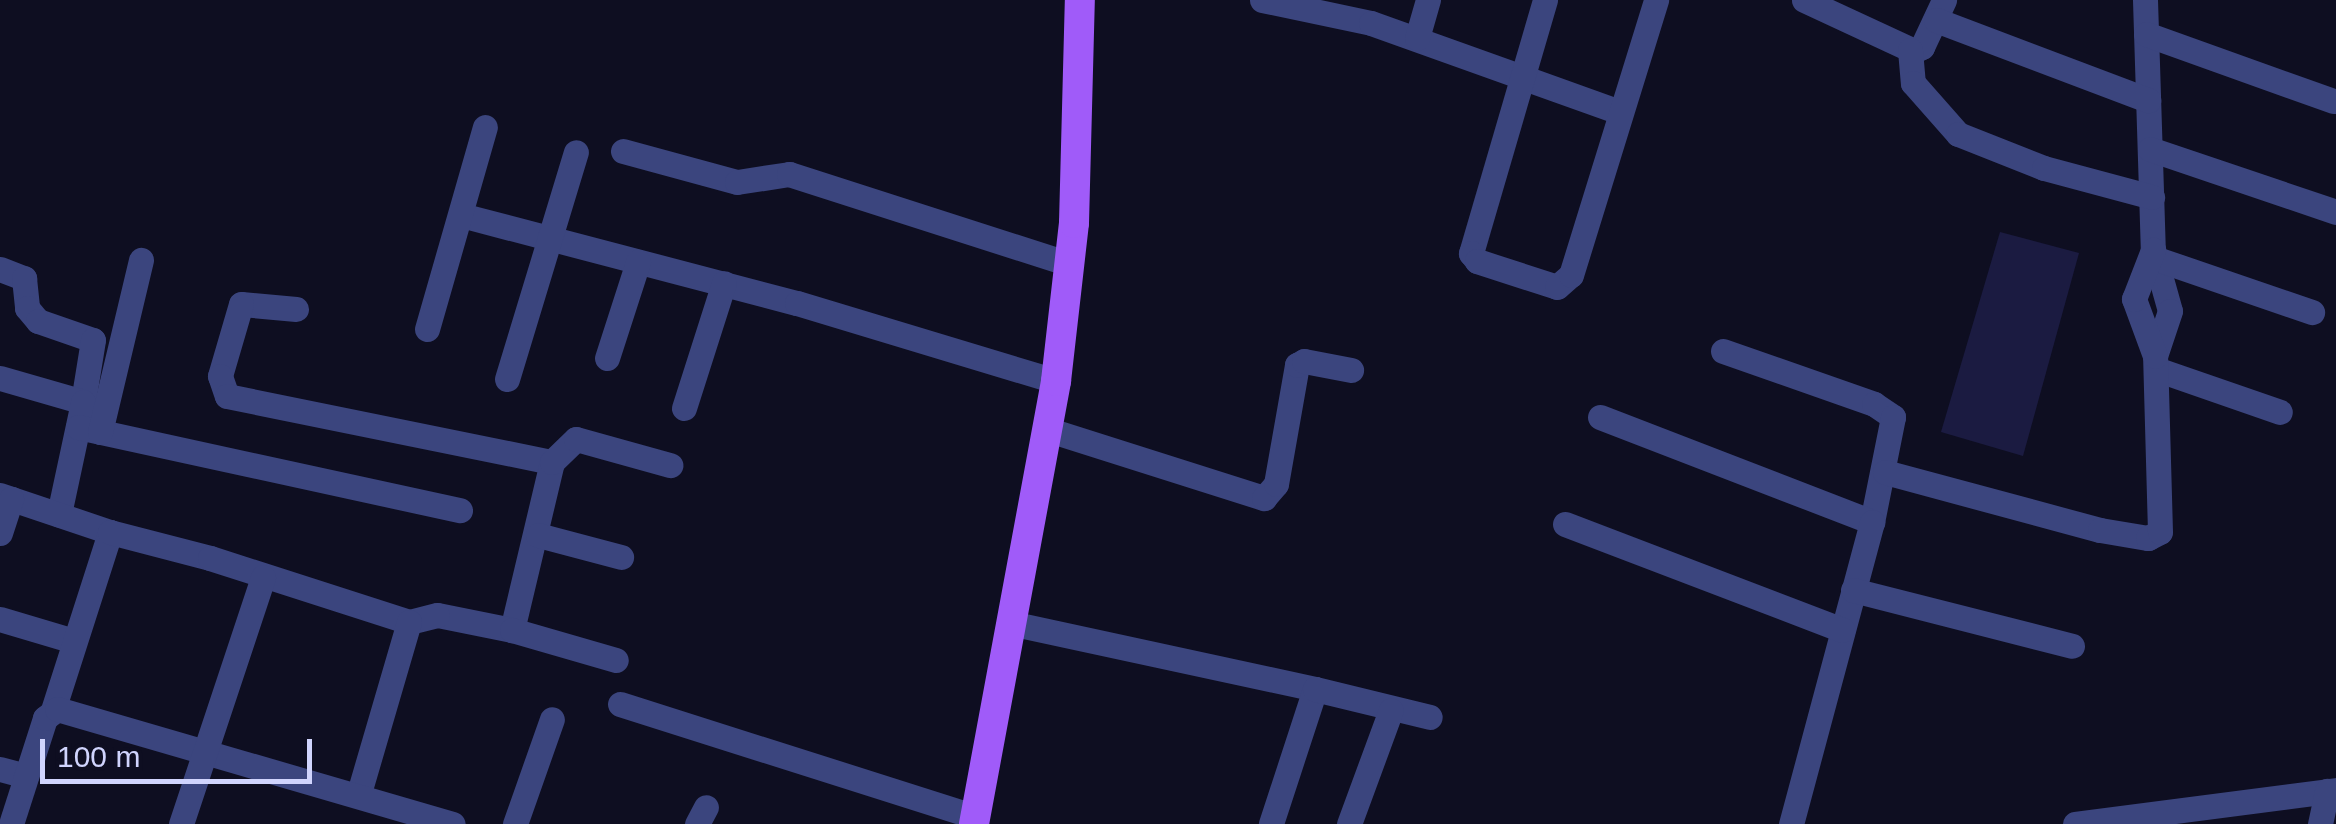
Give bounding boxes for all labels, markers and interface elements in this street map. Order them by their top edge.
scale bar [45,719,318,781]
text: 100 m [57,740,140,773]

